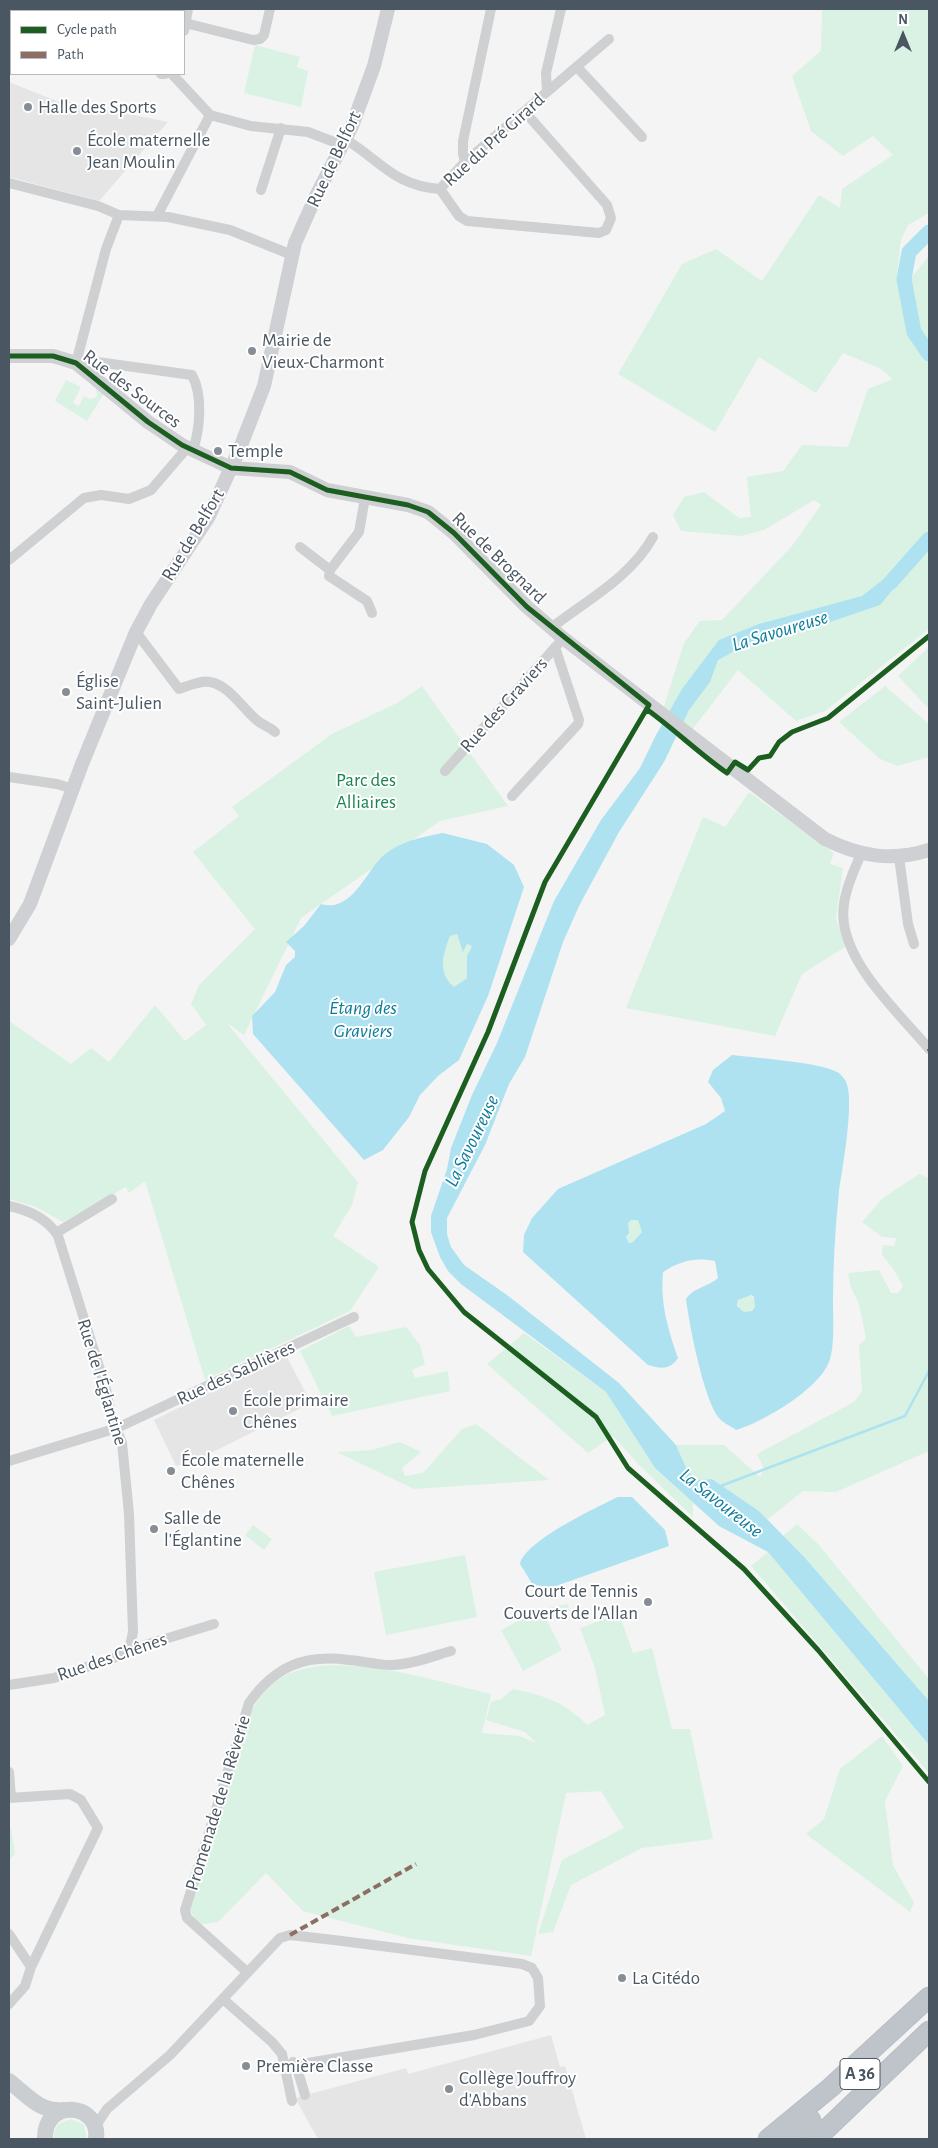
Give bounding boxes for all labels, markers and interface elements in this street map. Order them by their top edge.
legend [10,10,185,75]
north arrow [878,10,928,60]
text: N [898,13,908,27]
text: Cycle path [57,22,117,37]
text: Path [57,47,84,62]
street label: Rue du Pré Girard [439,89,549,191]
place label: Halle des Sports [38,96,156,118]
marker: Halle des Sports [22,101,34,113]
street label: Rue de Belfort [302,107,366,211]
place label: École maternelle Jean Moulin [87,129,210,173]
marker: École maternelle Jean Moulin [71,145,83,157]
place label: Mairie de Vieux-Charmont [262,329,384,373]
street label: Rue des Sources [78,345,186,433]
marker: Mairie de Vieux-Charmont [246,345,258,357]
place label: Temple [228,440,283,462]
marker: Temple [212,445,224,457]
street label: Rue de Belfort [157,485,229,585]
street label: Rue de Brognard [447,507,551,609]
water label: La Savoureuse [729,605,831,657]
street label: Rue des Graviers [455,653,553,757]
place label: Église Saint-Julien [76,670,162,714]
marker: Église Saint-Julien [60,686,72,698]
park label: Parc des Alliaires [336,769,396,813]
water label: Étang des Graviers [329,996,397,1043]
water label: La Savoureuse [439,1091,505,1191]
street label: Rue de l'Églantine [72,1316,132,1448]
street label: Rue des Sablières [173,1336,299,1410]
place label: École primaire Chênes [243,1389,349,1433]
marker: École primaire Chênes [227,1405,239,1417]
place label: École maternelle Chênes [181,1449,304,1493]
water label: La Savoureuse [674,1463,768,1543]
marker: École maternelle Chênes [165,1465,177,1477]
place label: Salle de l'Églantine [164,1507,242,1551]
marker: Salle de l'Églantine [148,1523,160,1535]
place label: Court de Tennis Couverts de l'Allan [504,1580,638,1624]
marker: Court de Tennis Couverts de l'Allan [642,1596,654,1608]
street label: Rue des Chênes [54,1628,170,1686]
street label: Promenade de la Rêverie [180,1713,256,1893]
place label: La Citédo [632,1967,700,1989]
marker: La Citédo [616,1972,628,1984]
place label: Première Classe [256,2055,373,2077]
road number: A 36 [840,2058,880,2090]
marker: Première Classe [240,2060,252,2072]
place label: Collège Jouffroy d'Abbans [459,2067,576,2111]
marker: Collège Jouffroy d'Abbans [443,2083,455,2095]

